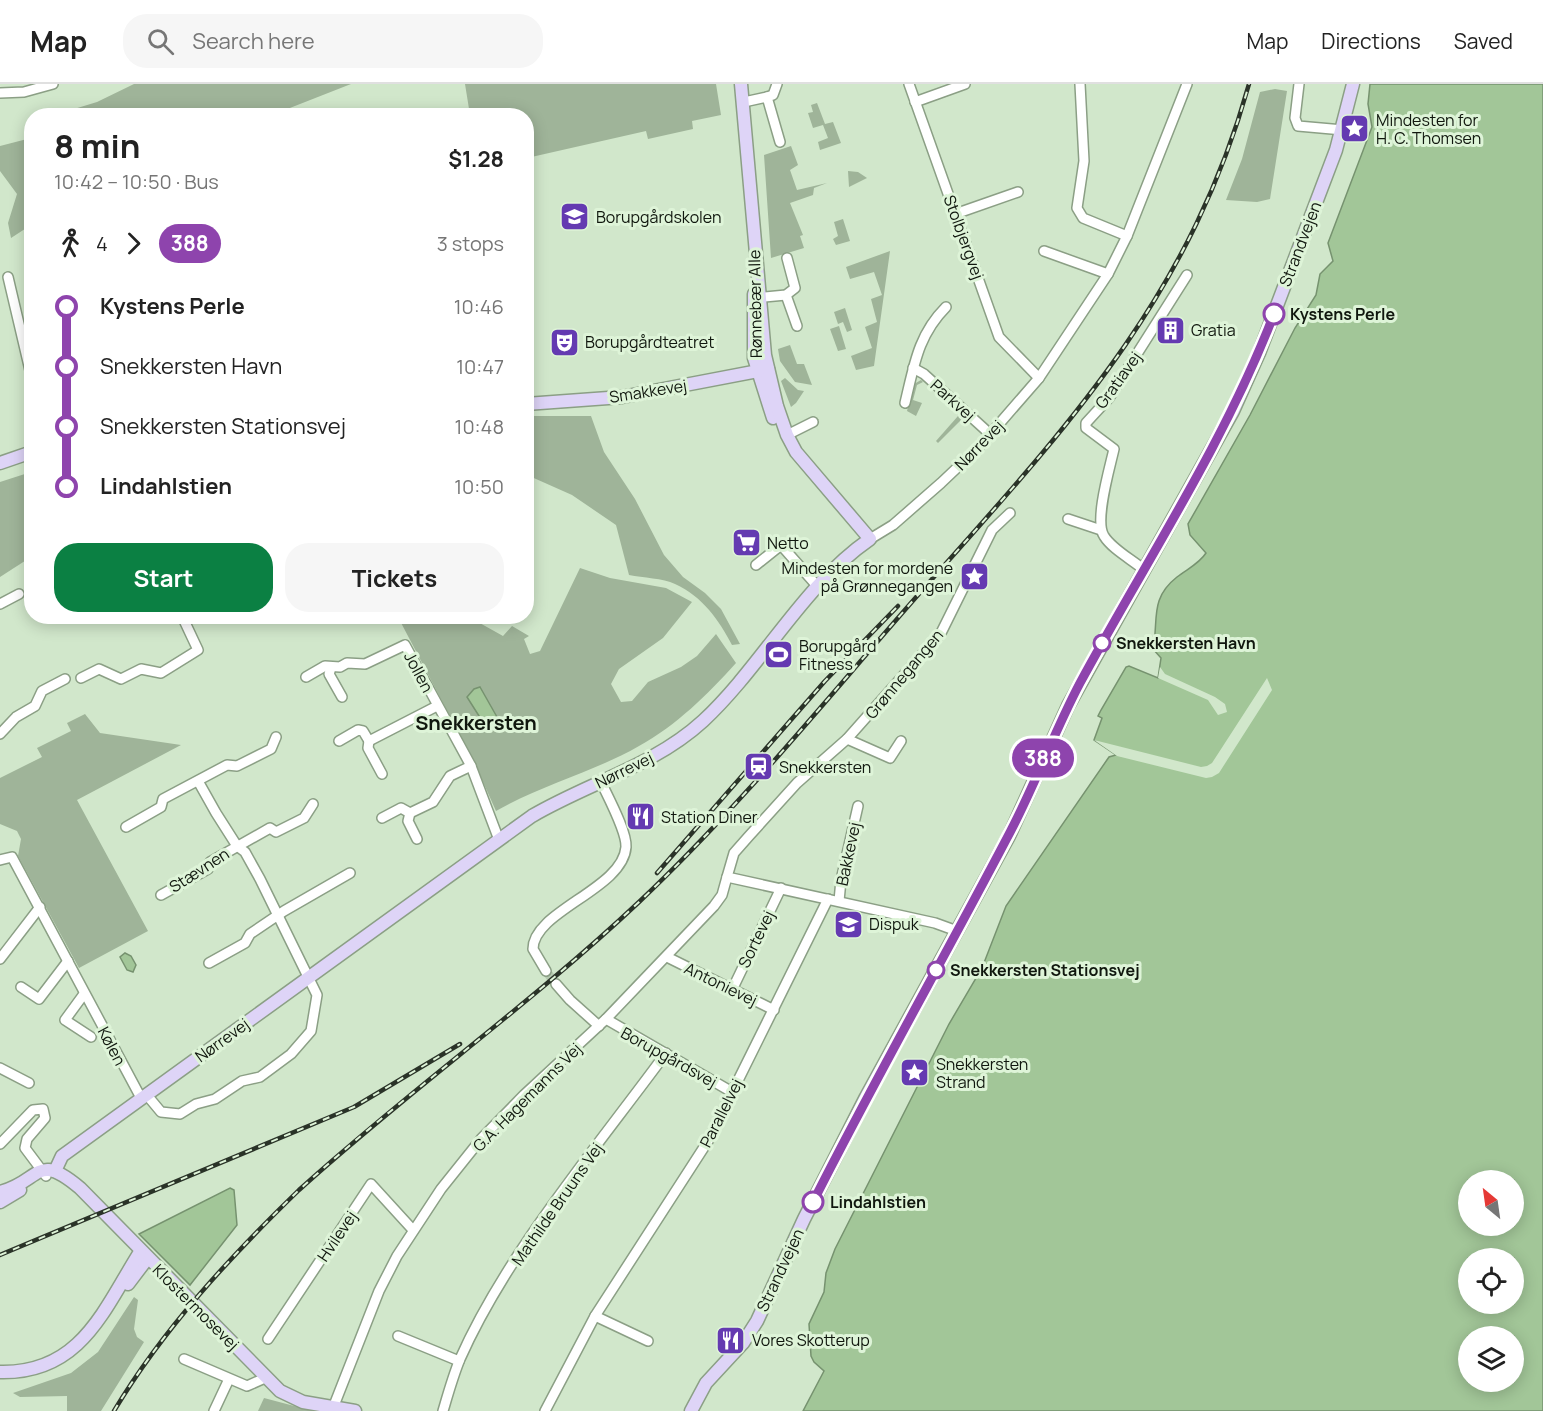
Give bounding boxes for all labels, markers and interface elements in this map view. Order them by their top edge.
search box [123,14,543,68]
text: Map [30,22,87,60]
icon: search [144,25,177,58]
text: Search here [192,26,315,56]
text: Map [1247,27,1288,55]
text: Directions [1321,27,1421,55]
text: Saved [1454,27,1513,55]
place label: Mindesten for H. C. Thomsen [1376,109,1481,149]
place icon: Mindesten for H. C. Thomsen [1339,113,1371,145]
text: 8 min [54,123,140,168]
text: $1.28 [448,144,504,174]
text: 10:42 – 10:50 · Bus [54,168,219,195]
street label: Stolbjergvej [939,192,989,282]
street label: Strandvejen [1274,198,1326,290]
school or university icon: Borupgårdskolen [559,201,591,233]
place label: Borupgårdskolen [596,206,721,228]
icon: walk [54,227,87,260]
icon: forward [117,227,150,260]
text: 388 [171,229,209,257]
text: 4 [96,230,108,257]
text: 3 stops [437,230,504,257]
street label: Rønnebær Alle [743,250,767,358]
text: Kystens Perle [100,291,245,321]
text: 10:46 [454,293,504,320]
marker: Kystens Perle [1263,303,1285,325]
place label: Kystens Perle [1290,303,1396,325]
building icon: Gratia [1154,314,1186,346]
place label: Gratia [1191,319,1236,341]
theatre icon: Borupgårdteatret [548,326,580,358]
place label: Borupgårdteatret [585,331,714,353]
street label: Gratiavej [1090,347,1146,413]
text: Snekkersten Havn [100,351,282,381]
text: 10:47 [456,353,504,380]
street label: Smakkevej [608,374,688,408]
street label: Parkvej [926,374,980,426]
text: Snekkersten Stationsvej [100,411,346,441]
text: 10:48 [455,413,504,440]
street label: Nørrevej [950,415,1008,475]
text: Lindahlstien [100,471,232,501]
text: 10:50 [454,473,504,500]
supermarket icon: Netto [730,527,762,559]
place label: Netto [767,532,809,554]
button: Start [54,543,273,612]
button: Tickets [285,543,504,612]
place label: Mindesten for mordene på Grønnegangen [781,557,953,597]
place icon: Mindesten for mordene på Grønnegangen [958,561,990,593]
street label: Grønnegangen [860,625,948,723]
place label: Snekkersten Havn [1116,632,1256,654]
marker: Snekkersten Havn [1093,634,1111,652]
place label: Borupgård Fitness [799,635,876,675]
sports icon: Borupgård Fitness [762,639,794,671]
street label: Jollen [399,648,439,696]
district label: Snekkersten [415,709,537,736]
line badge: 388 [1008,738,1078,778]
text: 388 [1024,744,1062,772]
street label: Nørrevej [591,747,657,793]
station icon: Snekkersten [742,751,774,783]
place label: Snekkersten [779,756,871,778]
restaurant icon: Station Diner [624,801,656,833]
place label: Station Diner [661,806,758,828]
street label: Bakkevej [831,820,865,888]
street label: Stævnen [165,842,233,898]
street label: Sortevej [733,907,779,971]
school or university icon: Dispuk [832,908,864,940]
place label: Dispuk [869,913,920,935]
street label: Antonievej [681,957,761,1011]
place label: Snekkersten Stationsvej [950,959,1140,981]
marker: Snekkersten Stationsvej [927,961,945,979]
street label: Nørrevej [190,1013,254,1067]
street label: Borupgårdsvej [617,1022,721,1092]
street label: Kølen [93,1023,131,1069]
street label: G.A. Hagemanns Vej [468,1038,586,1156]
place label: Snekkersten Strand [936,1053,1028,1093]
place icon: Snekkersten Strand [899,1057,931,1089]
street label: Parallelvej [694,1075,748,1151]
street label: Mathilde Bruuns Vej [506,1138,608,1270]
north arrow [1458,1170,1524,1236]
map controls [1458,1170,1524,1392]
marker: Lindahlstien [802,1191,824,1213]
place label: Lindahlstien [830,1191,926,1213]
street label: Hvilevej [312,1206,362,1266]
street label: Strandvejen [751,1225,809,1315]
button: locate [1458,1248,1524,1314]
street label: Klostermosevej [148,1259,244,1355]
restaurant icon: Vores Skotterup [715,1324,747,1356]
button: layers [1458,1326,1524,1392]
place label: Vores Skotterup [752,1329,870,1351]

